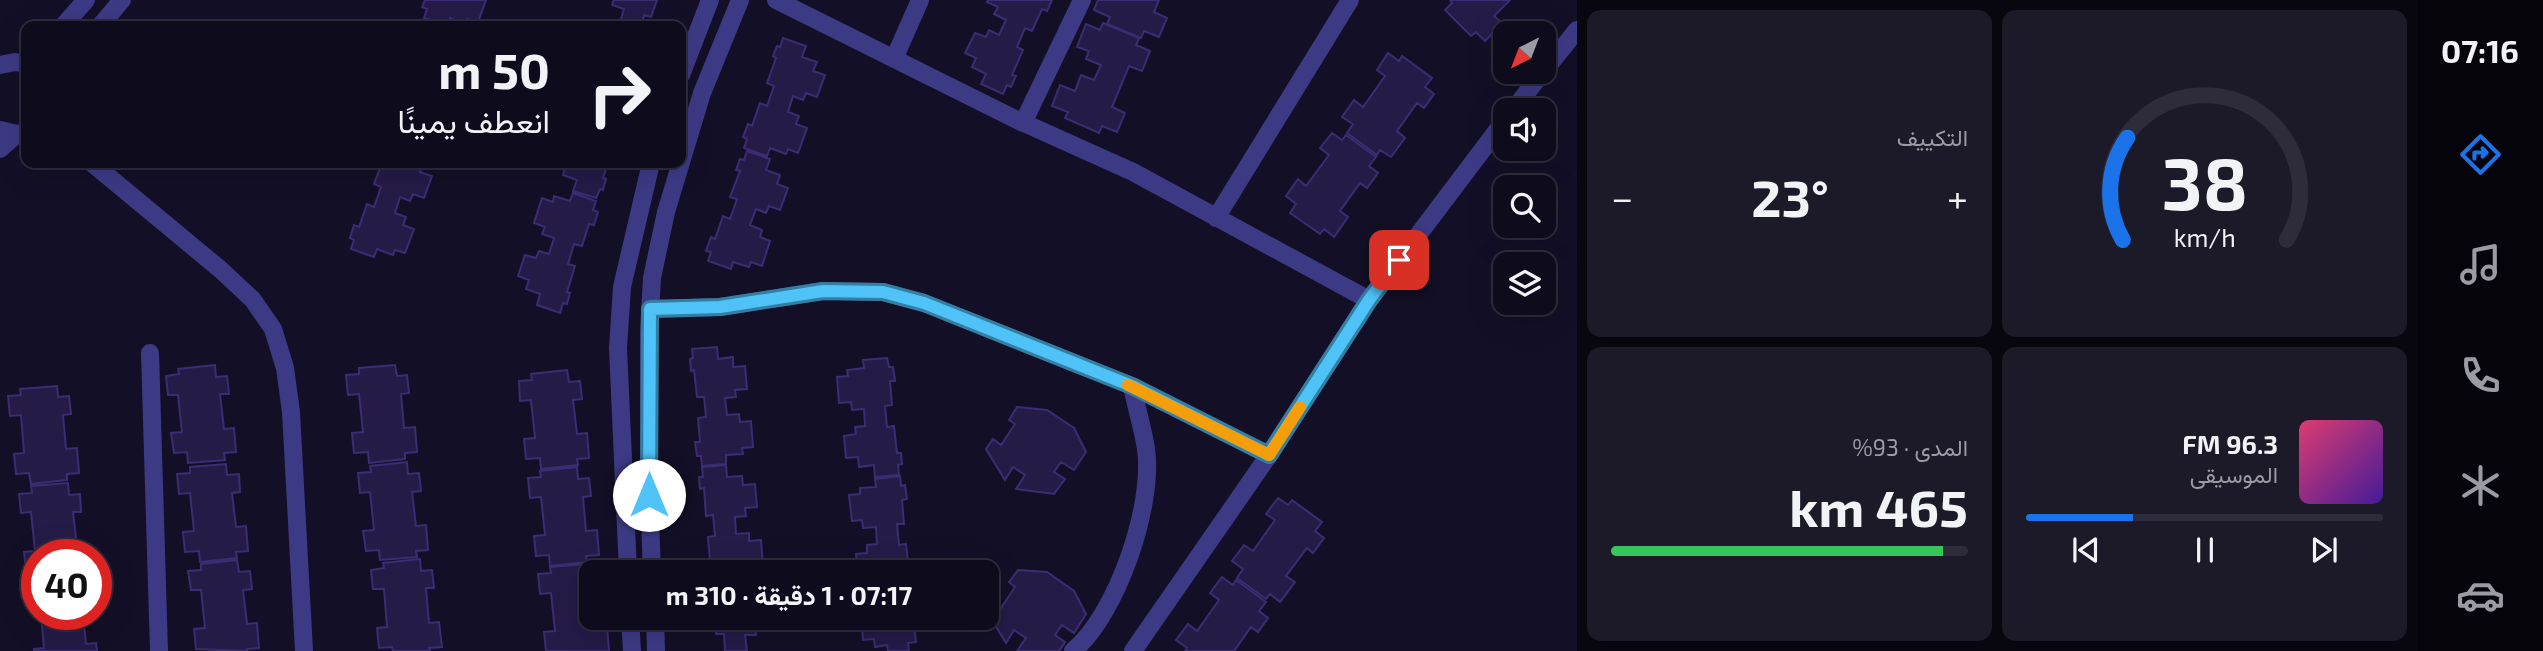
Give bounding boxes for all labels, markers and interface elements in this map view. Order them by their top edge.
north arrow [1493,21,1556,84]
map controls [1493,21,1556,315]
text: 07:16 [2441,31,2519,69]
text: 50 m [438,40,550,99]
icon: right [574,49,665,140]
button: sound [1493,98,1556,161]
text: انعطف يمينًا [398,101,550,139]
text: التكييف [1897,123,1968,151]
icon: directions [2456,130,2505,179]
text: 38 [2161,137,2248,225]
text: 23° [1751,165,1829,227]
text: − [1611,174,1633,220]
text: + [1947,174,1968,220]
button: search [1493,175,1556,238]
text: km/h [2173,221,2236,251]
pin [1369,230,1429,290]
icon: music [2456,240,2505,289]
icon: arrive [1380,241,1418,279]
button: layers [1493,252,1556,315]
icon: phone [2456,351,2505,400]
text: 96.3 FM [2182,428,2278,459]
text: المدى · 93% [1852,433,1968,461]
position arrow [612,458,686,532]
text: الموسيقى [2190,460,2278,488]
icon: climate [2456,461,2505,510]
text: 465 km [1789,475,1968,537]
icon: previous [2067,531,2105,569]
icon: pause [2186,531,2224,569]
icon: next [2305,531,2343,569]
speed limit sign: 40 [21,539,112,630]
icon: car [2456,571,2505,620]
text: 07:17 · 1 دقيقة · 310 m [666,579,912,610]

